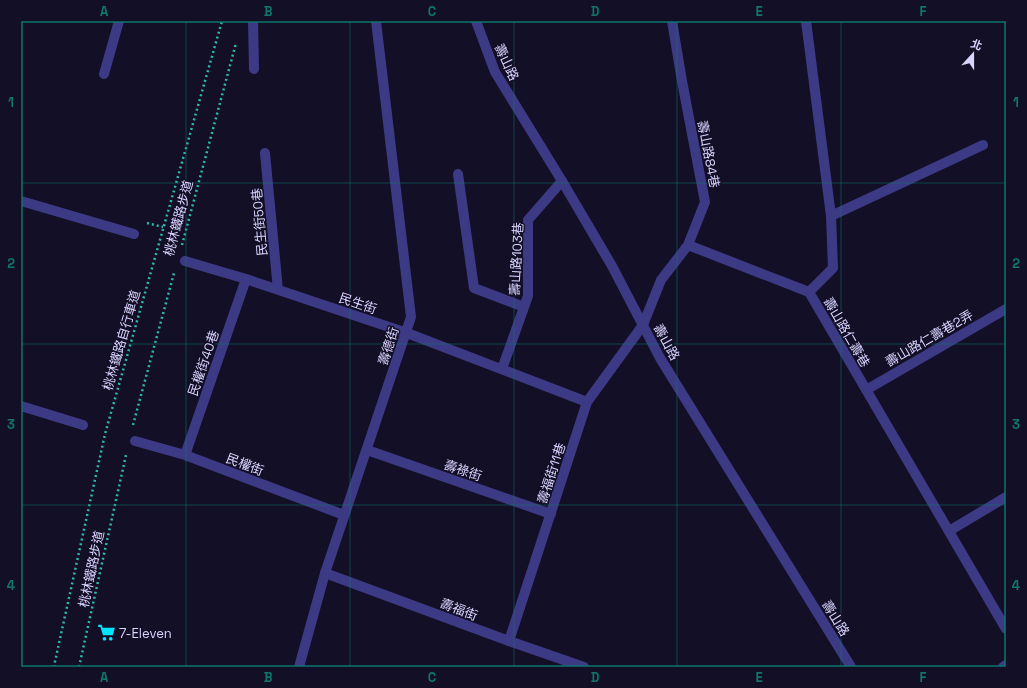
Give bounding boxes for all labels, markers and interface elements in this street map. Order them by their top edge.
text: A [100,3,109,20]
text: B [264,3,273,20]
text: C [428,3,436,20]
text: D [591,3,600,20]
text: E [755,3,763,20]
text: F [920,3,927,20]
north arrow [953,34,993,74]
text: 北 [969,36,984,53]
street label: 壽山路 [491,41,522,83]
text: 1 [8,94,14,111]
text: 1 [1013,94,1019,111]
street label: 壽山路84巷 [694,119,723,189]
street label: 桃林鐵路步道 [160,178,197,258]
street label: 民生街50巷 [248,187,271,257]
street label: 壽山路103巷 [506,222,527,296]
text: 2 [7,255,15,272]
text: 2 [1012,255,1020,272]
street label: 桃林鐵路自行車道 [99,288,144,392]
street label: 民生街 [337,289,379,318]
street label: 壽山路仁壽巷 [820,294,873,370]
street label: 壽山路仁壽巷2弄 [882,306,976,371]
street label: 壽山路 [650,321,683,363]
street label: 壽德街 [374,325,403,367]
street label: 民權街40巷 [184,328,223,398]
text: 3 [7,416,15,433]
text: 3 [1012,416,1020,433]
street label: 壽福街11巷 [534,441,569,506]
street label: 民權街 [224,450,266,479]
street label: 壽祿街 [442,456,484,485]
street label: 桃林鐵路步道 [75,529,108,609]
text: 4 [7,577,15,594]
text: 4 [1012,577,1020,594]
street label: 壽福街 [438,595,480,624]
street label: 壽山路 [818,597,853,639]
supermarket icon: 7-Eleven [96,623,116,643]
place label: 7-Eleven [119,625,172,642]
text: A [100,669,109,686]
text: B [264,669,273,686]
text: C [428,669,436,686]
text: D [591,669,600,686]
text: E [755,669,763,686]
text: F [920,669,927,686]

